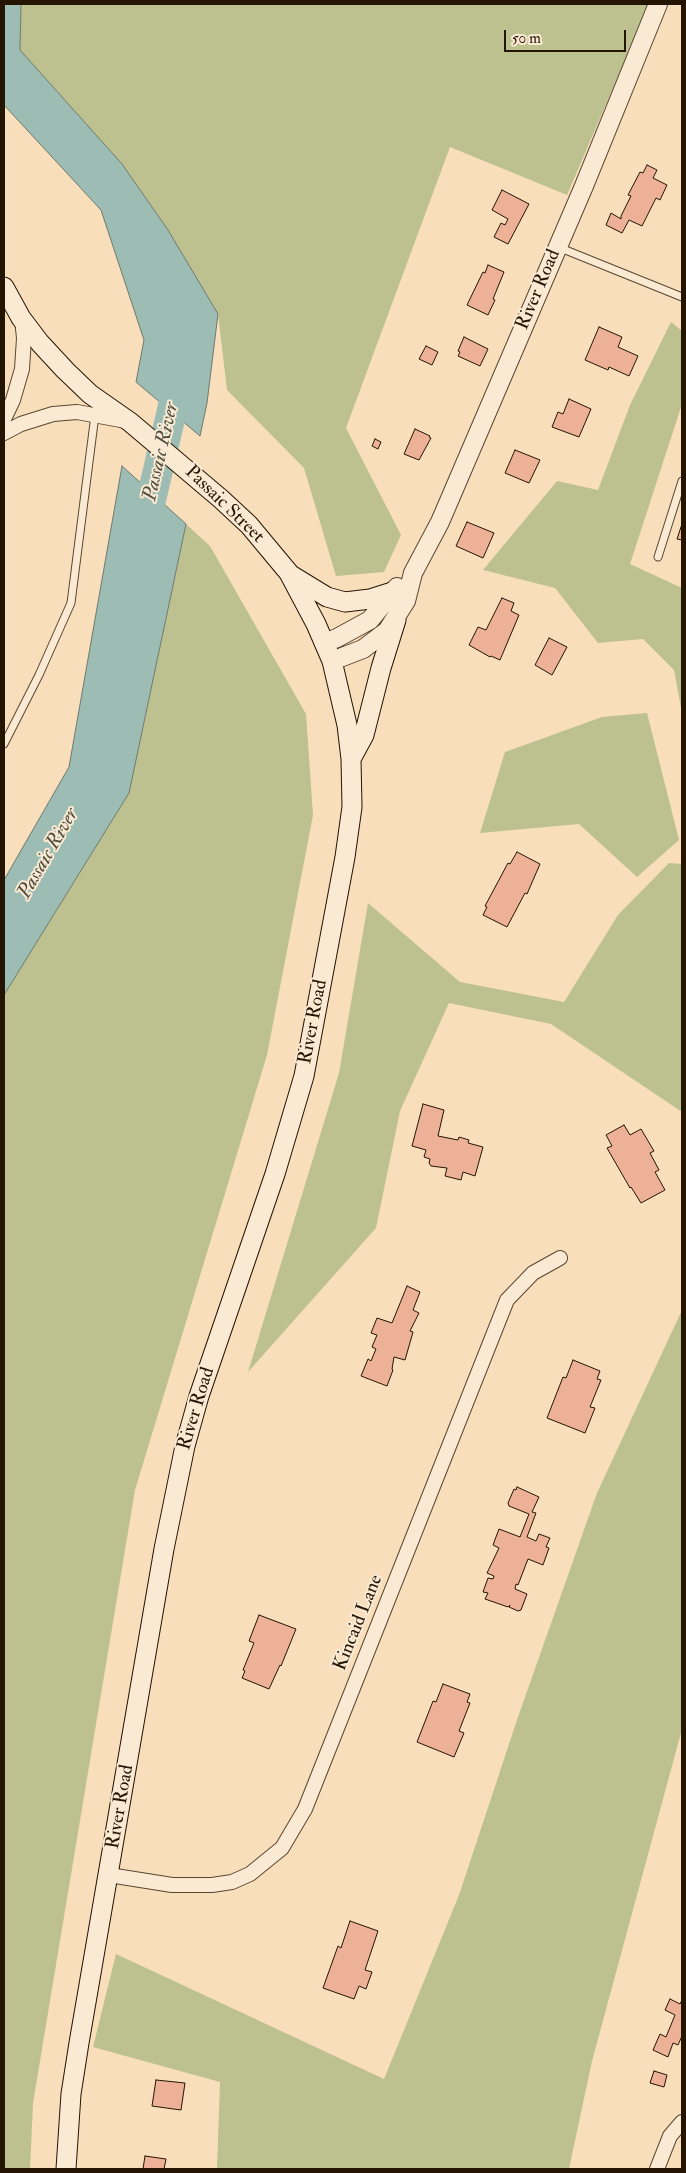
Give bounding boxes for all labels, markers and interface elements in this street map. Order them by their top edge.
scale bar [506,20,628,52]
text: 50 m [512,29,541,48]
street label: River Road [512,246,566,334]
water label: Passaic River [139,400,185,504]
street label: Passaic Street [179,461,269,549]
water label: Passaic River [13,804,85,904]
street label: River Road [295,978,333,1066]
street label: River Road [174,1365,220,1453]
street label: Kincaid Lane [329,1572,389,1674]
street label: River Road [102,1763,140,1851]

